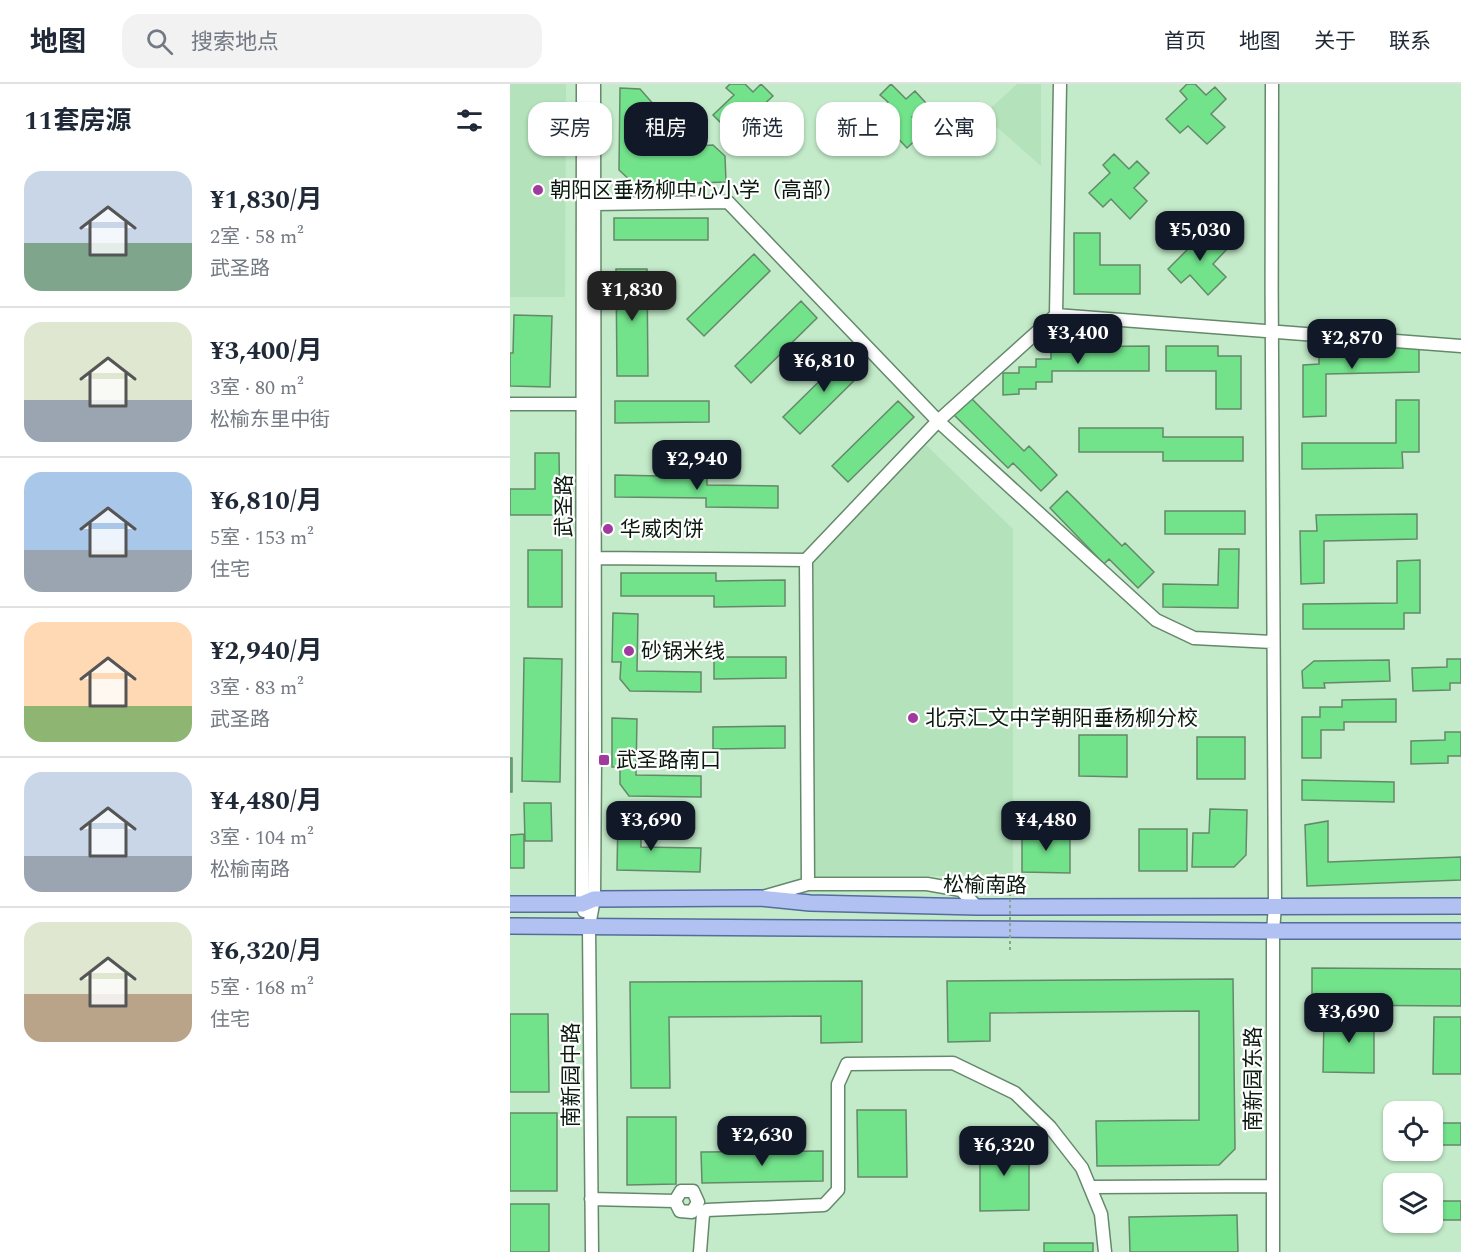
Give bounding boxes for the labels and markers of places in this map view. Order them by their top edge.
place label: 朝阳区垂杨柳中心小学（高部） [550,175,844,207]
marker: 朝阳区垂杨柳中心小学（高部） [531,183,545,197]
pin: ¥5,030 [1151,211,1249,262]
pin: ¥1,830 [583,271,681,322]
pin: ¥3,400 [1029,314,1127,365]
pin: ¥2,870 [1303,319,1401,370]
pin: ¥6,810 [775,342,873,393]
pin: ¥2,940 [648,440,746,491]
place label: 华威肉饼 [620,514,704,546]
marker: 华威肉饼 [601,522,615,536]
place label: 砂锅米线 [641,636,725,668]
marker: 砂锅米线 [622,644,636,658]
place label: 北京汇文中学朝阳垂杨柳分校 [925,703,1198,735]
marker: 北京汇文中学朝阳垂杨柳分校 [906,711,920,725]
place label: 武圣路南口 [616,745,721,777]
marker: 武圣路南口 [597,753,611,767]
pin: ¥3,690 [602,801,700,852]
pin: ¥4,480 [997,801,1095,852]
pin: ¥3,690 [1300,993,1398,1044]
pin: ¥2,630 [713,1116,811,1167]
pin: ¥6,320 [955,1126,1053,1177]

